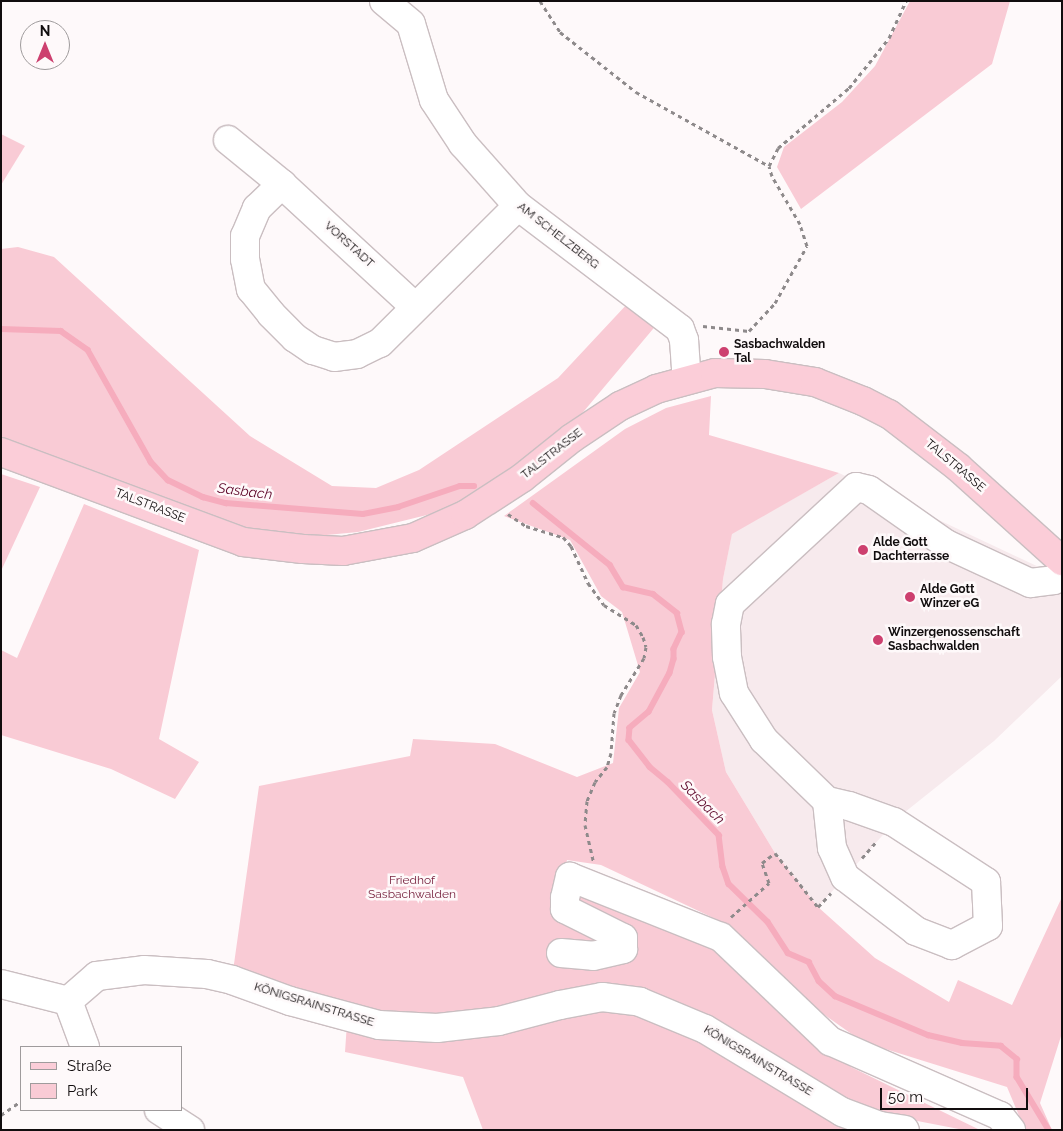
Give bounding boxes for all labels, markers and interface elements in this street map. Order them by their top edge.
north arrow [20,20,70,70]
text: N [40,23,50,39]
street label: AM SCHELZBERG [514,200,602,272]
street label: VORSTADT [321,219,377,271]
place label: Sasbachwalden Tal [734,338,825,366]
marker: Sasbachwalden Tal [718,346,730,358]
street label: TALSTRASSE [518,426,586,482]
street label: TALSTRASSE [922,437,988,495]
water label: Sasbach [217,479,273,503]
street label: TALSTRASSE [113,486,187,526]
place label: Alde Gott Dachterrasse [873,536,949,564]
marker: Alde Gott Dachterrasse [857,544,869,556]
place label: Alde Gott Winzer eG [920,583,979,611]
marker: Alde Gott Winzer eG [904,591,916,603]
place label: Winzergenossenschaft Sasbachwalden [888,626,1020,654]
marker: Winzergenossenschaft Sasbachwalden [872,634,884,646]
water label: Sasbach [678,777,728,827]
park label: Friedhof Sasbachwalden [368,874,456,902]
street label: KÖNIGSRAINSTRASSE [252,980,376,1030]
street label: KÖNIGSRAINSTRASSE [701,1023,815,1099]
legend [20,1046,182,1111]
text: Straße [67,1057,111,1075]
scale bar [883,1078,1030,1110]
text: Park [67,1082,98,1100]
text: 50 m [888,1088,923,1106]

